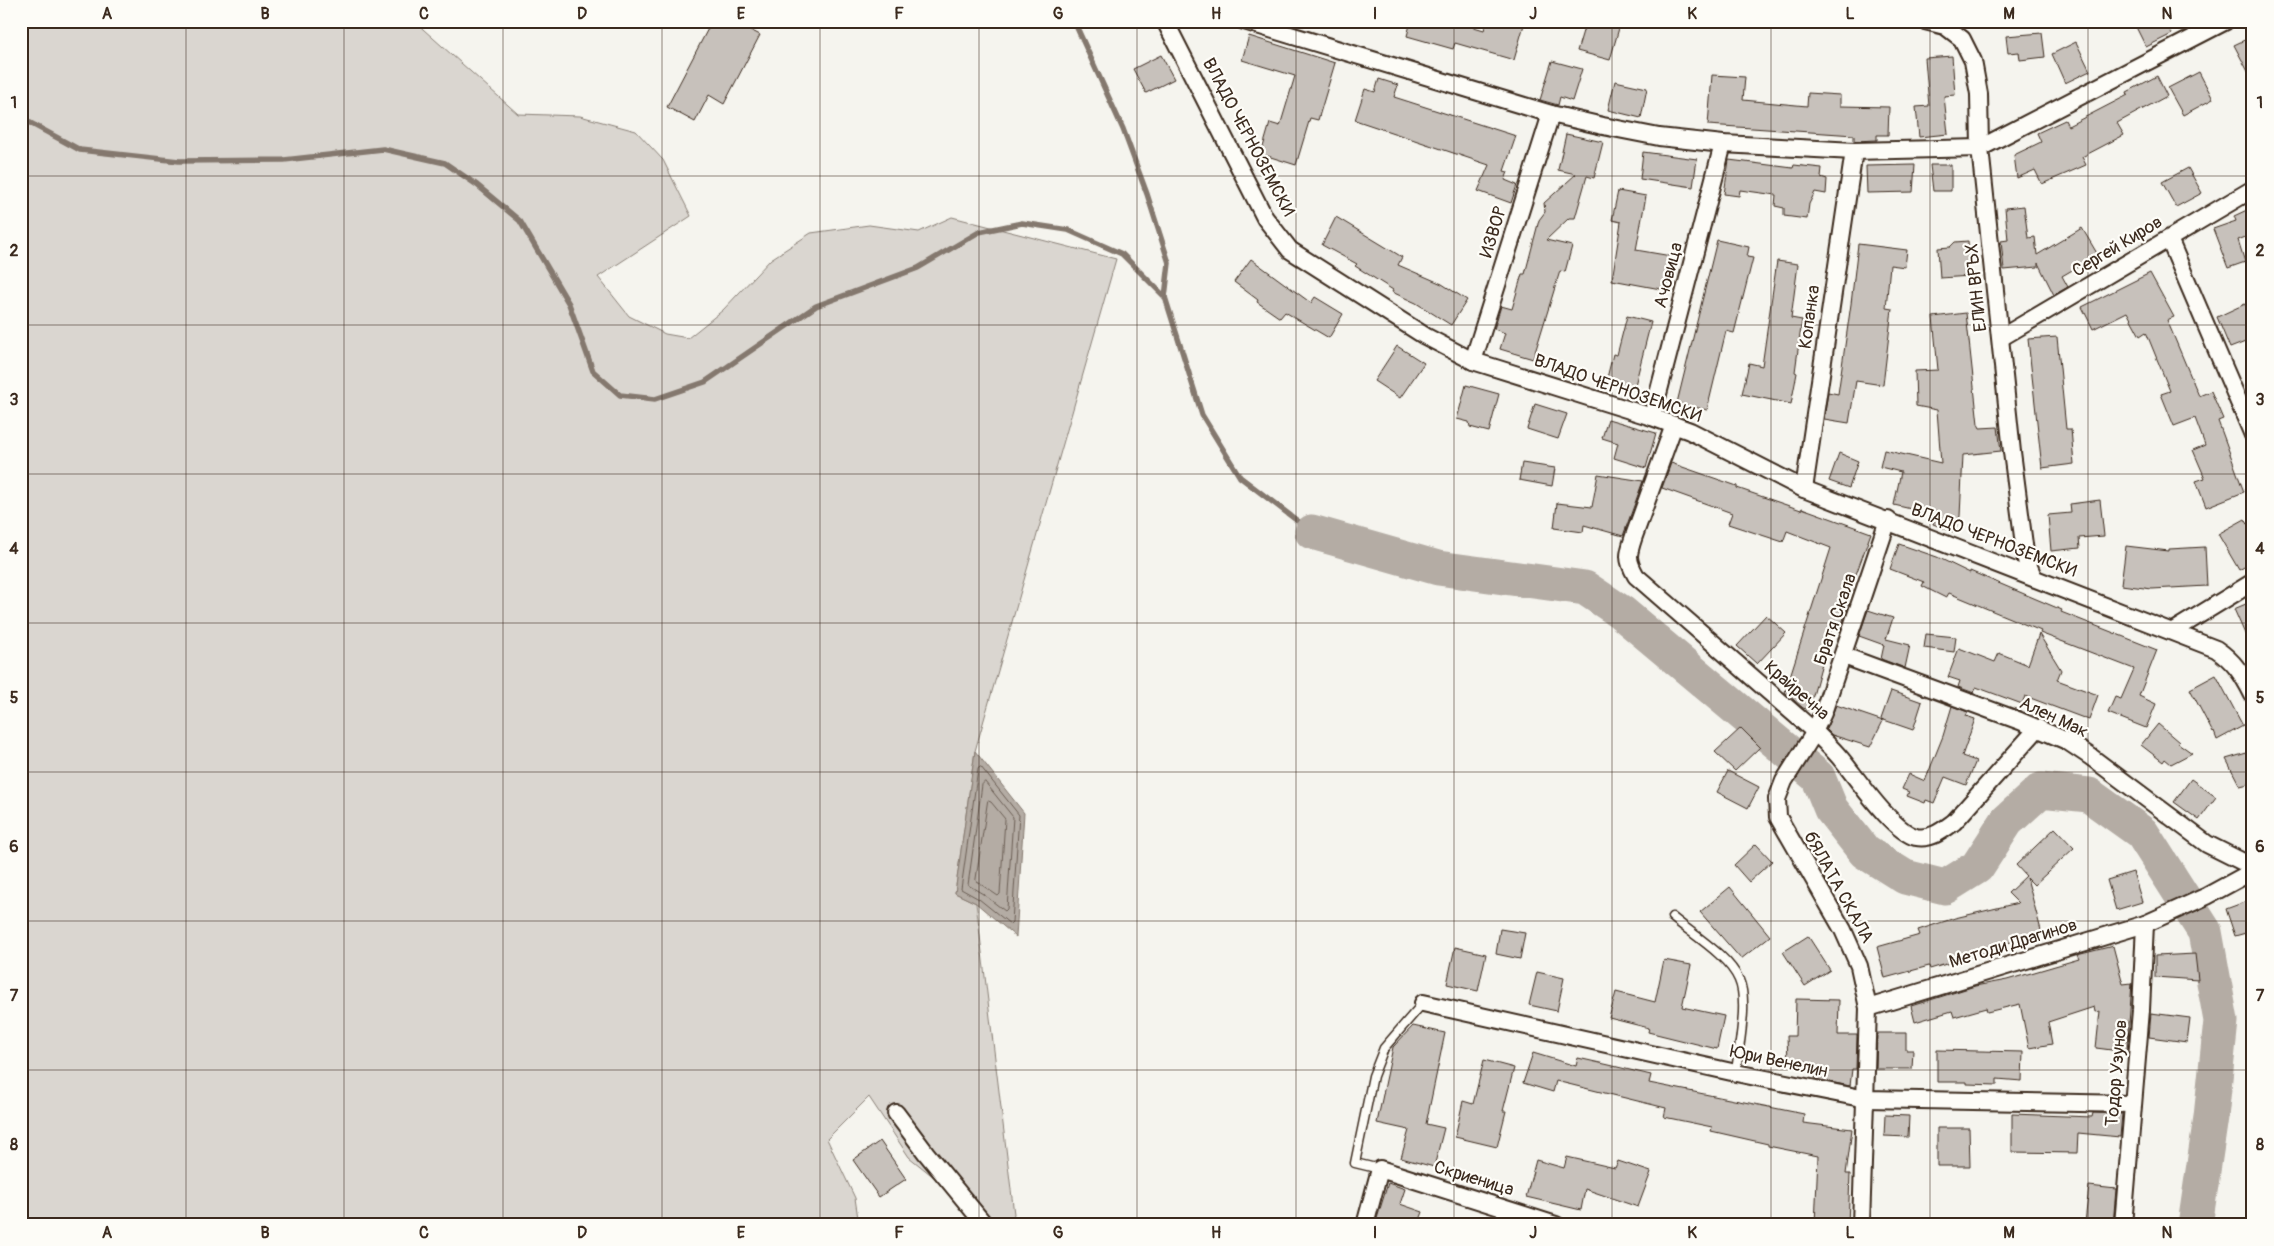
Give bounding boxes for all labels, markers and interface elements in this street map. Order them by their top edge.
text: A [102,4,113,24]
text: B [260,4,270,24]
text: C [419,4,429,24]
text: D [577,4,587,24]
text: E [737,4,746,24]
text: F [894,4,904,24]
text: G [1053,4,1064,24]
text: H [1211,4,1221,24]
text: I [1373,4,1377,24]
text: J [1529,4,1537,24]
text: K [1687,4,1697,24]
text: L [1845,4,1855,24]
text: M [2003,4,2015,24]
text: N [2162,4,2173,24]
street label: ВЛАДО ЧЕРНОЗЕМСКИ [1197,54,1300,221]
text: 1 [11,93,17,113]
text: 1 [2257,93,2263,113]
street label: ИЗВОР [1475,204,1512,260]
street label: Сергей Киров [2068,210,2167,282]
street label: Ачовица [1649,240,1688,310]
text: 2 [10,241,19,261]
text: 2 [2256,241,2265,261]
street label: ЕЛИН ВРЪХ [1960,242,1993,333]
street label: Копанка [1794,284,1825,350]
street label: ВЛАДО ЧЕРНОЗЕМСКИ [1531,349,1705,428]
text: 3 [10,390,19,410]
text: 3 [2256,390,2265,410]
street label: ВЛАДО ЧЕРНОЗЕМСКИ [1907,498,2080,583]
text: 4 [9,539,19,559]
text: 4 [2255,539,2265,559]
street label: Братя Скала [1809,570,1862,668]
street label: Крайречна [1759,656,1834,725]
text: 5 [10,688,19,708]
text: 5 [2256,688,2265,708]
street label: Ален Мак [2016,691,2092,743]
street label: бЯЛАТА СКАЛА [1798,827,1879,948]
text: 6 [9,837,19,857]
text: 6 [2255,837,2265,857]
street label: Методи Драгинов [1946,913,2080,974]
text: 7 [10,986,19,1006]
text: 7 [2256,986,2265,1006]
street label: Тодор Узунов [2100,1019,2133,1127]
street label: Юри Венелин [1728,1040,1830,1083]
text: 8 [10,1135,18,1155]
text: 8 [2256,1135,2264,1155]
street label: Скриеница [1431,1155,1517,1202]
text: A [102,1223,113,1243]
text: B [260,1223,270,1243]
text: C [419,1223,429,1243]
text: D [577,1223,587,1243]
text: E [737,1223,746,1243]
text: F [894,1223,904,1243]
text: G [1053,1223,1064,1243]
text: H [1211,1223,1221,1243]
text: I [1373,1223,1377,1243]
text: J [1529,1223,1537,1243]
text: K [1687,1223,1697,1243]
text: L [1845,1223,1855,1243]
text: M [2003,1223,2015,1243]
text: N [2162,1223,2173,1243]

